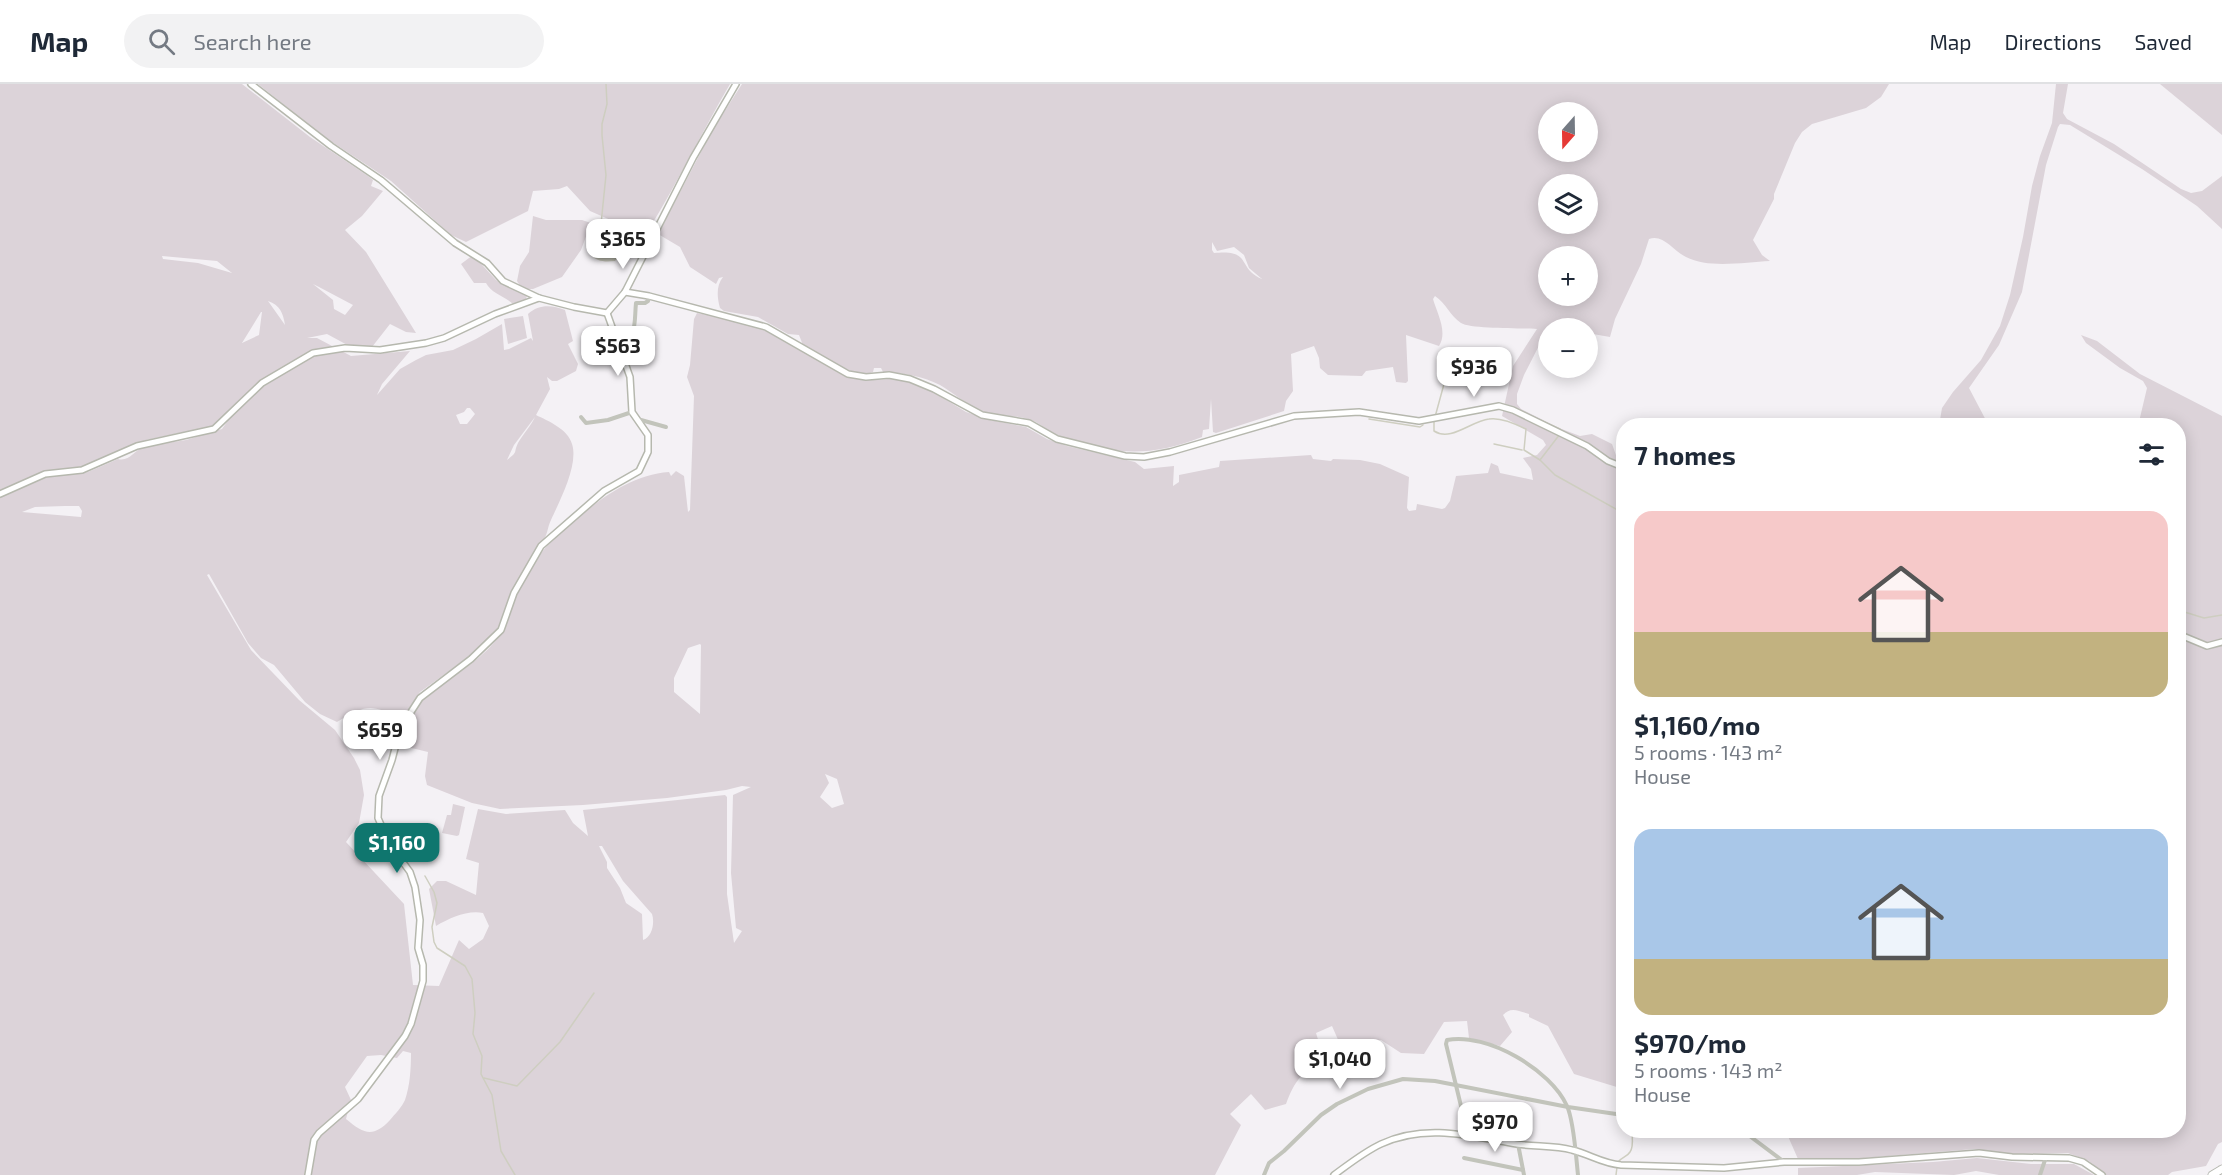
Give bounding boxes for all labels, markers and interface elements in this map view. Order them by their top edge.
search box [124,14,544,68]
text: Map [30,24,88,58]
icon: search [145,25,178,58]
text: Search here [193,28,312,54]
text: Map [1929,29,1972,54]
text: Directions [2005,29,2101,54]
text: Saved [2134,29,2192,54]
north arrow [1538,102,1598,162]
map controls [1538,102,1598,378]
button: layers [1538,174,1598,234]
pin: $365 [587,219,659,270]
text: $365 [600,226,646,250]
button: + [1538,246,1598,306]
button: − [1538,318,1598,378]
pin: $563 [582,326,654,377]
text: $563 [595,333,641,357]
pin: $936 [1438,347,1510,398]
text: $936 [1451,354,1497,378]
icon: filters [2135,438,2168,471]
text: 7 homes [1634,439,1736,470]
icon: home [1847,550,1955,658]
text: $1,160/mo [1634,709,1760,740]
pin: $659 [344,710,416,761]
text: $659 [357,717,403,741]
text: 5 rooms · 143 m² [1634,740,1783,764]
text: House [1634,764,1691,788]
pin: $1,160 [348,823,446,874]
text: $1,160 [368,830,426,854]
icon: home [1847,868,1955,976]
text: $970/mo [1634,1027,1746,1058]
pin: $1,040 [1291,1039,1389,1090]
text: $1,040 [1308,1046,1372,1070]
text: 5 rooms · 143 m² [1634,1058,1783,1082]
text: House [1634,1082,1691,1106]
pin: $970 [1459,1102,1531,1153]
text: $970 [1472,1109,1518,1133]

